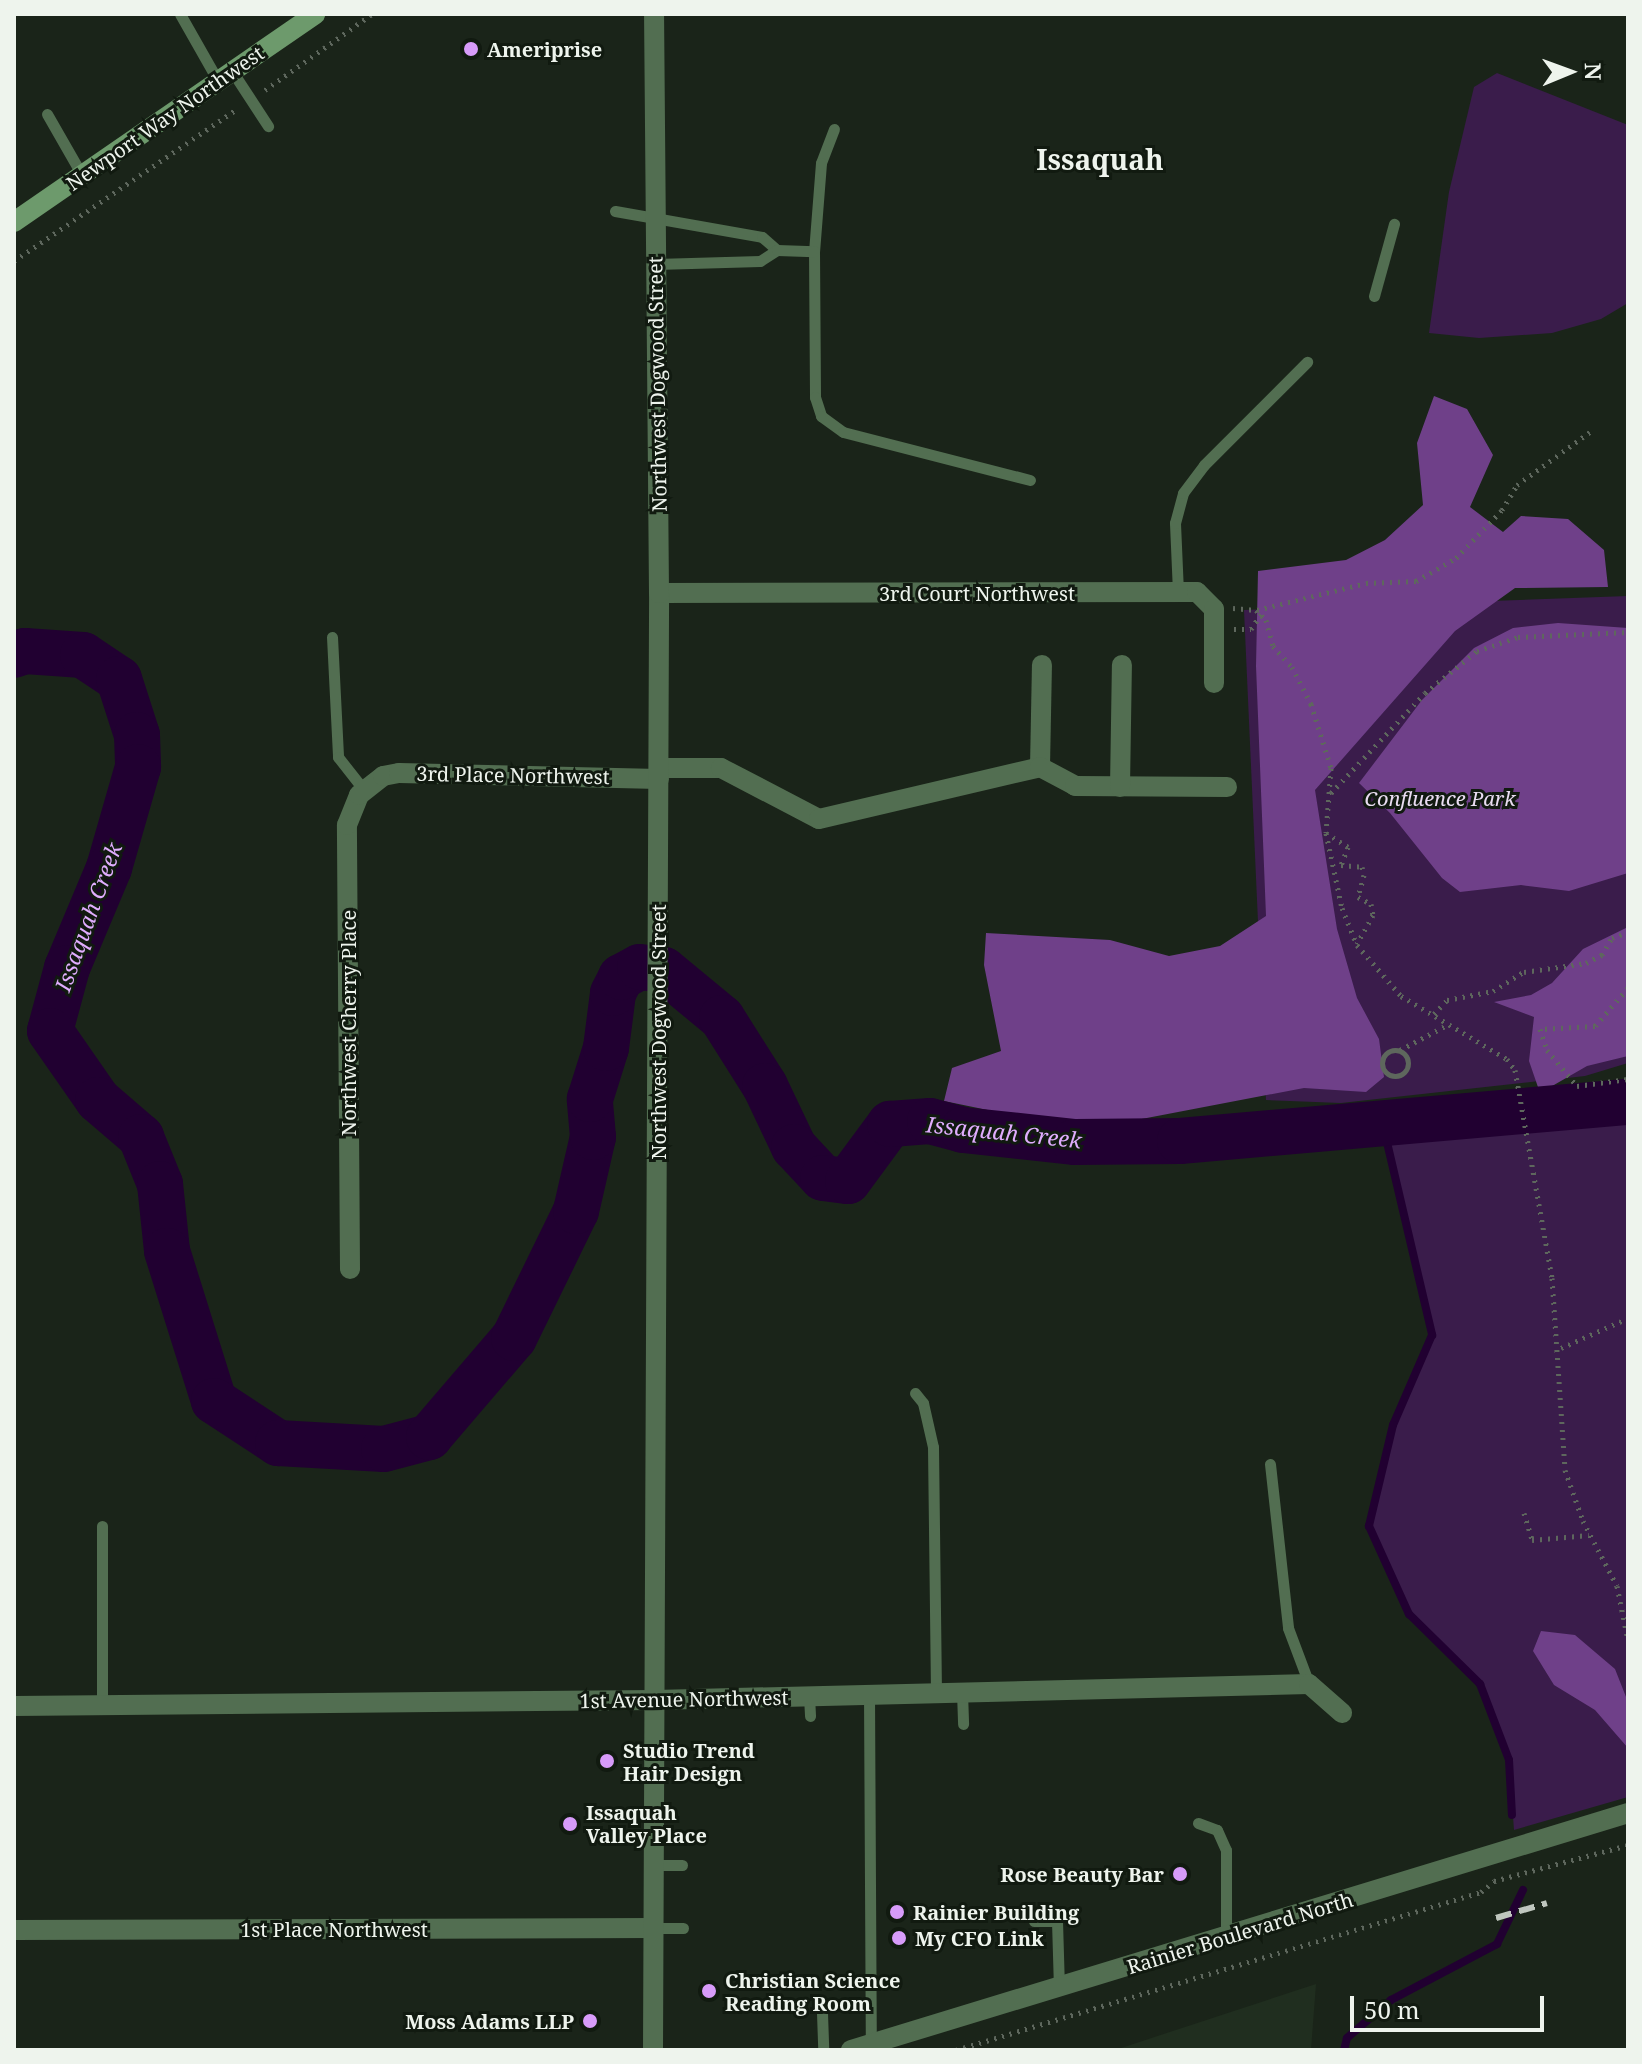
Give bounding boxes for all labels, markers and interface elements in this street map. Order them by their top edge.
north arrow [1530,32,1610,112]
place label: Ameriprise [487,37,602,61]
marker: Ameriprise [462,40,480,58]
street label: Newport Way Northwest [62,41,268,195]
text: N [1579,63,1609,81]
district label: Issaquah [1036,142,1164,176]
street label: Northwest Dogwood Street [643,256,671,512]
street label: 3rd Court Northwest [879,581,1075,605]
street label: 3rd Place Northwest [416,761,610,789]
park label: Confluence Park [1364,786,1516,810]
water label: Issaquah Creek [49,839,127,995]
street label: Northwest Dogwood Street [646,904,670,1160]
street label: Northwest Cherry Place [336,910,360,1136]
water label: Issaquah Creek [925,1111,1083,1153]
street label: 1st Avenue Northwest [579,1685,789,1713]
place label: Studio Trend Hair Design [623,1738,755,1785]
marker: Studio Trend Hair Design [598,1752,616,1770]
place label: Issaquah Valley Place [586,1800,707,1847]
marker: Issaquah Valley Place [561,1815,579,1833]
place label: Rose Beauty Bar [1000,1862,1164,1886]
marker: Rose Beauty Bar [1171,1865,1189,1883]
street label: Rainier Boulevard North [1124,1887,1356,1979]
place label: Rainier Building [913,1900,1079,1924]
marker: Rainier Building [888,1903,906,1921]
street label: 1st Place Northwest [240,1917,428,1941]
place label: My CFO Link [915,1926,1044,1950]
marker: My CFO Link [890,1929,908,1947]
place label: Christian Science Reading Room [725,1968,900,2015]
scale bar [1354,1980,1548,2030]
marker: Christian Science Reading Room [700,1982,718,2000]
text: 50 m [1364,1993,1420,2026]
place label: Moss Adams LLP [405,2009,574,2033]
marker: Moss Adams LLP [581,2012,599,2030]

